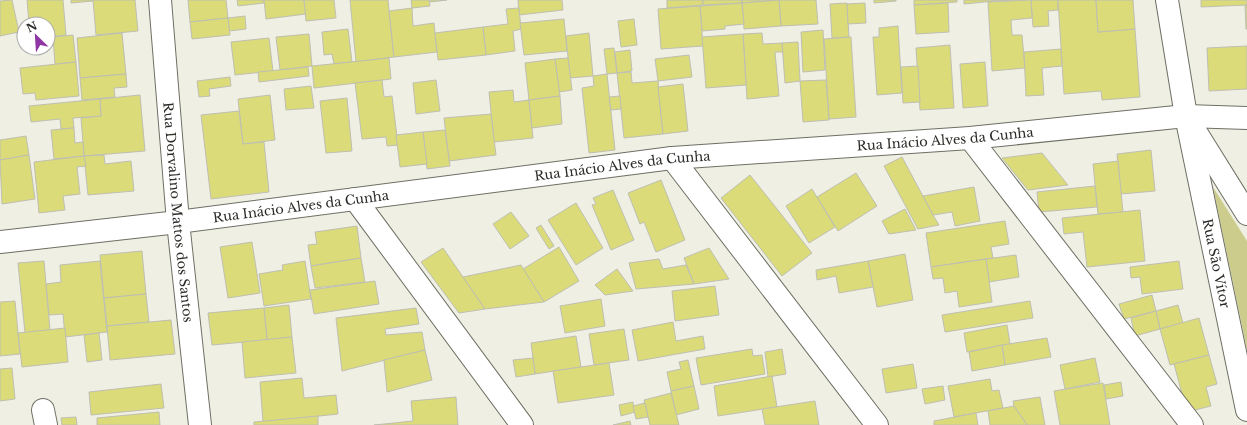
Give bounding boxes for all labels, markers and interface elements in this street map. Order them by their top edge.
north arrow [16,16,56,56]
text: N [24,18,40,35]
street label: Rua Dorvalino Mattos dos Santos [160,101,197,323]
street label: Rua Inácio Alves da Cunha [856,123,1035,154]
street label: Rua Inácio Alves da Cunha [533,147,712,184]
street label: Rua Inácio Alves da Cunha [212,186,391,226]
street label: Rua São Vítor [1199,217,1234,310]

